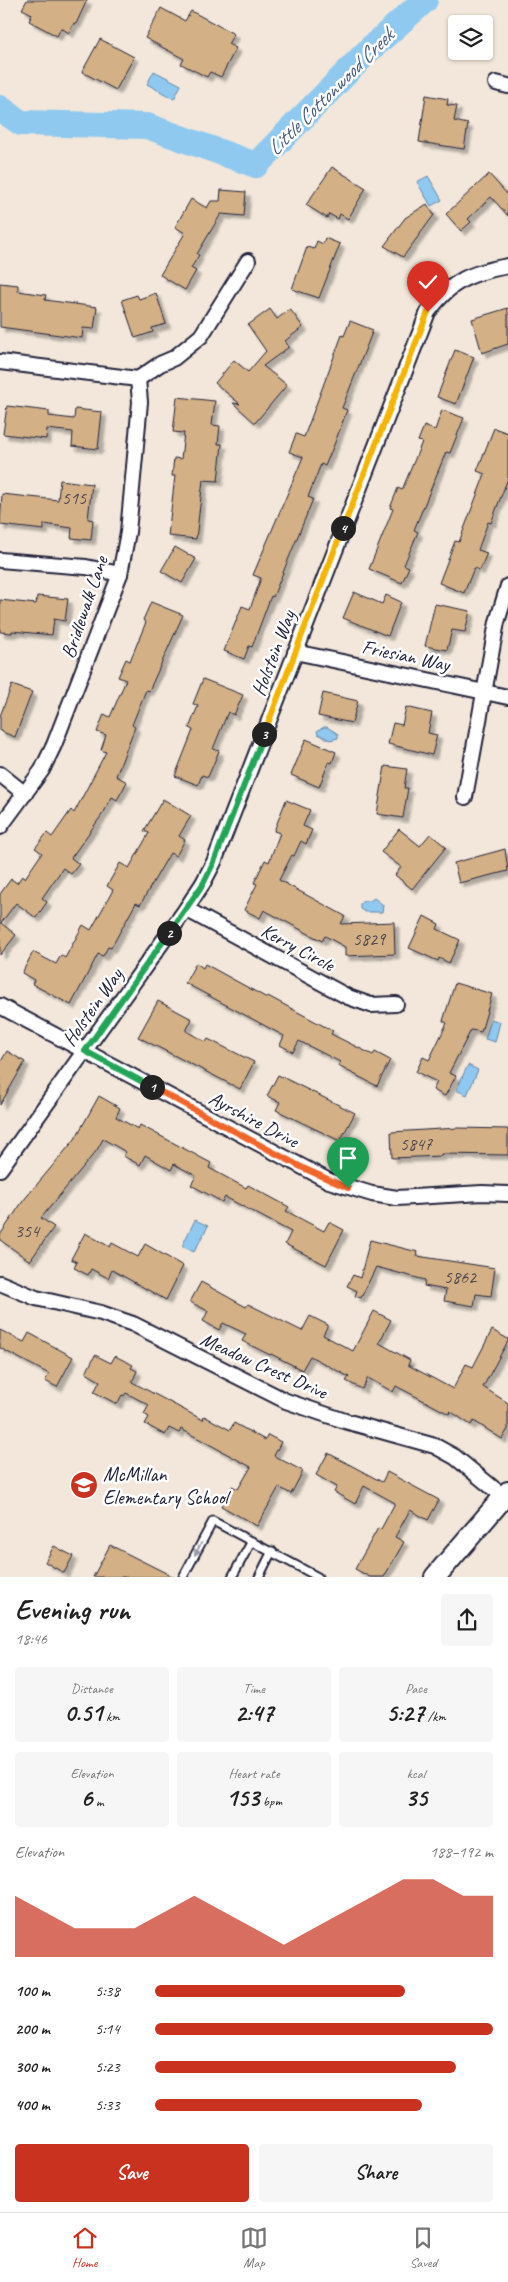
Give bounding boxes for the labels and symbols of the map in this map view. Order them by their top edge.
water label: Little Cottonwood Creek [261,21,401,161]
pin [407,261,449,312]
house number: 515 [62,487,87,509]
pin: 4 [330,516,356,540]
street label: Bridlewalk Lane [55,552,114,661]
street label: Holstein Way [246,606,302,699]
street label: Friesian Way [360,634,454,677]
pin: 3 [252,722,276,746]
street label: Kerry Circle [257,918,340,978]
pin: 2 [156,920,182,946]
house number: 5829 [353,928,387,950]
street label: Holstein Way [57,963,129,1051]
pin: 1 [140,1074,164,1100]
street label: Ayrshire Drive [205,1085,304,1154]
house number: 5847 [400,1133,433,1155]
pin [327,1137,369,1188]
house number: 354 [15,1220,41,1242]
house number: 5862 [444,1266,478,1288]
street label: Meadow Crest Drive [197,1326,332,1405]
place label: McMillan Elementary School [103,1462,231,1510]
school or university icon: McMillan Elementary School [69,1470,99,1500]
one-way arrow [194,1542,202,1556]

